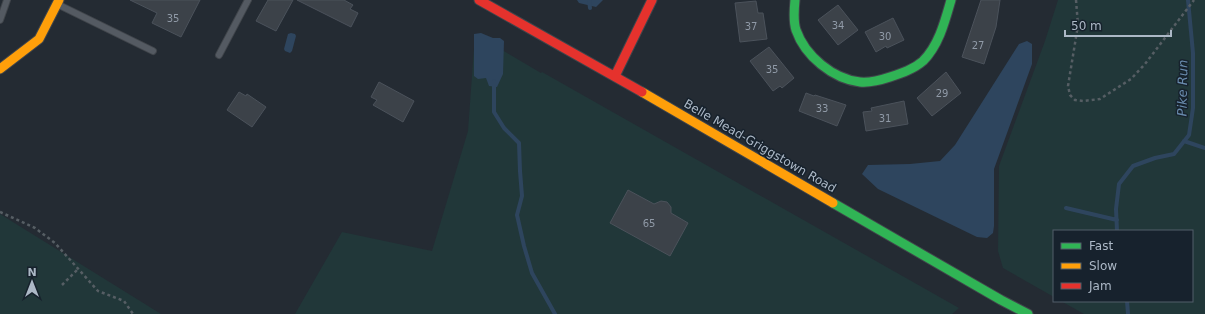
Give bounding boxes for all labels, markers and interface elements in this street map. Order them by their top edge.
scale bar [1065,12,1171,38]
house number: 35 [167,13,179,24]
text: 50 m [1071,19,1102,33]
house number: 34 [832,20,844,31]
house number: 37 [745,21,757,32]
house number: 30 [879,31,891,42]
house number: 27 [972,40,984,51]
water label: Pike Run [1175,60,1190,116]
house number: 35 [766,64,778,75]
house number: 29 [936,88,948,99]
street label: Belle Mead-Griggstown Road [681,97,839,195]
house number: 33 [816,103,828,114]
house number: 31 [879,113,891,124]
house number: 65 [643,218,655,229]
legend [1053,230,1193,302]
text: Fast [1089,239,1113,253]
text: Slow [1089,259,1117,273]
north arrow [12,262,52,302]
text: N [27,266,37,279]
text: Jam [1088,279,1112,293]

